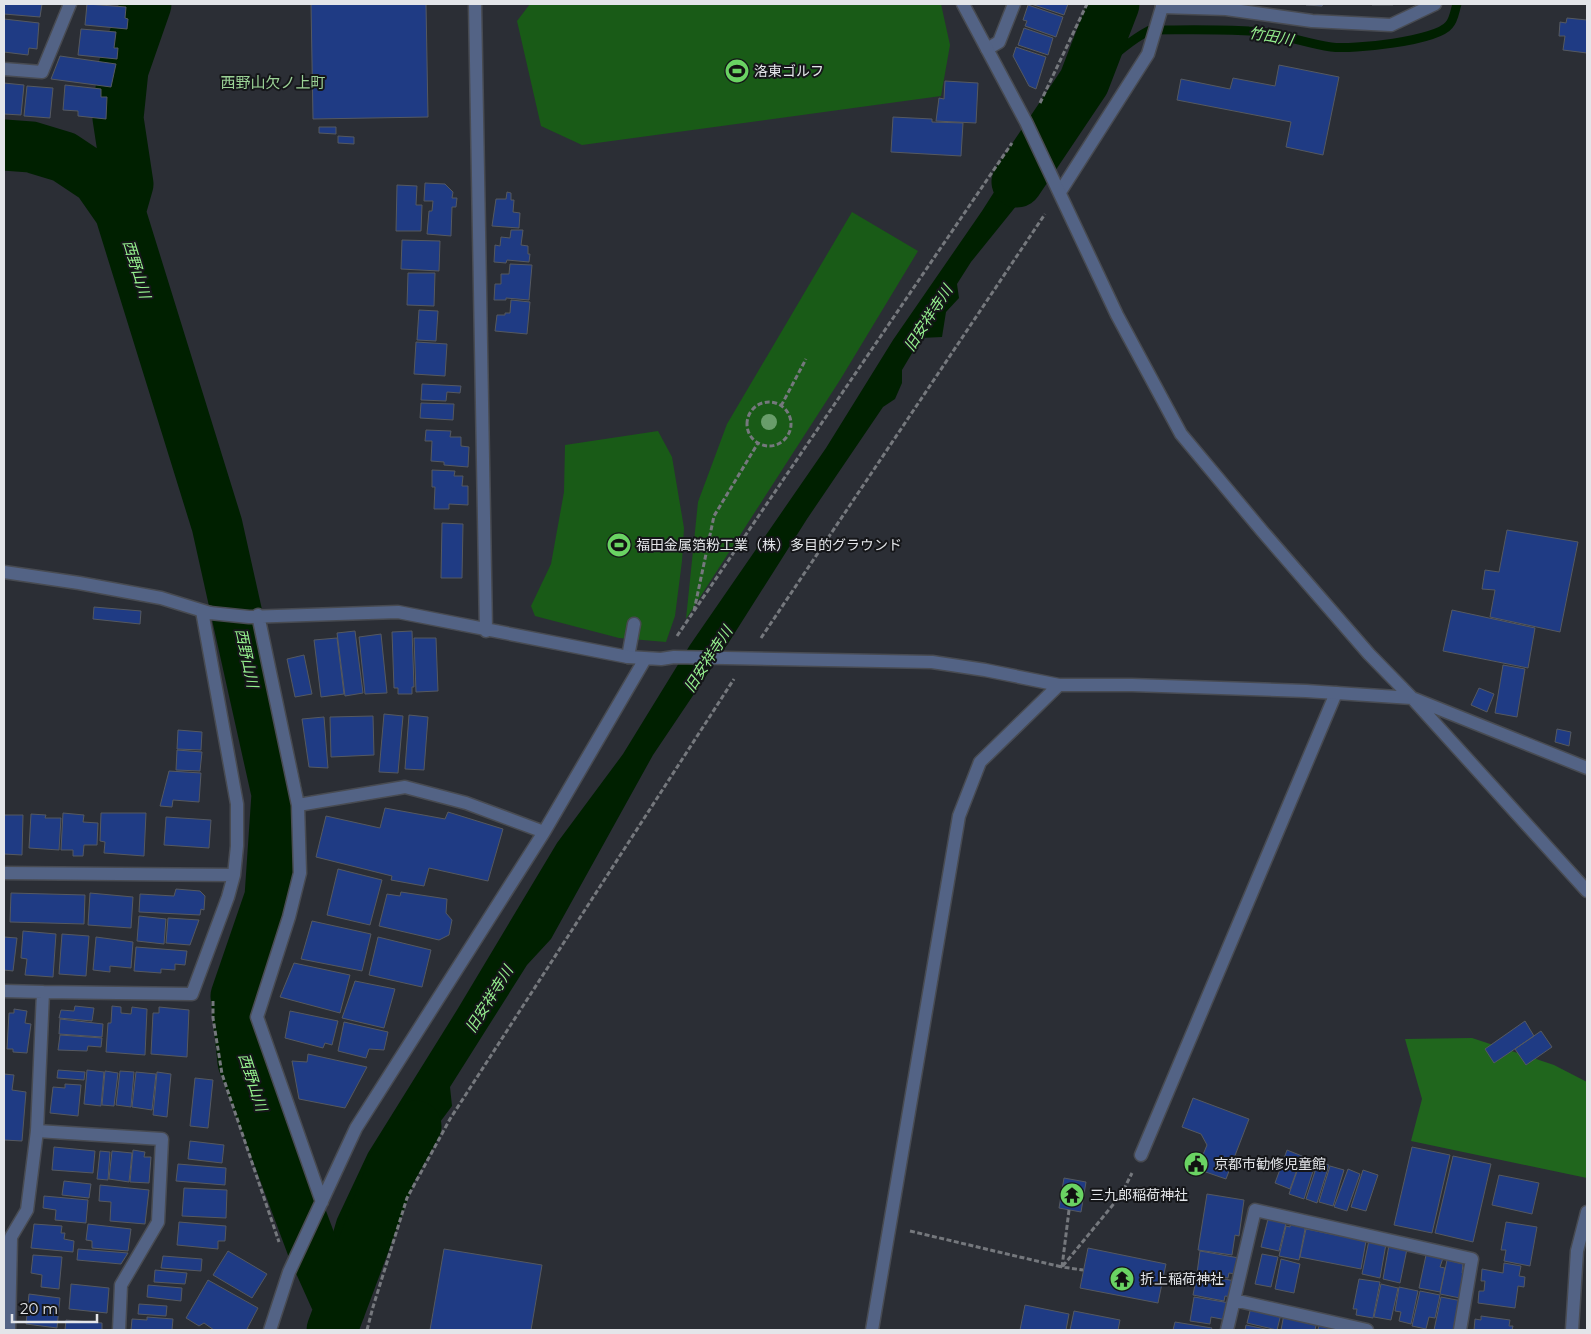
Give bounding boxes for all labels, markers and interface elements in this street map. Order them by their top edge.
water label: 竹田川 [1247,23,1297,50]
sports icon: 洛東ゴルフ [724,58,750,84]
place label: 洛東ゴルフ [754,62,824,80]
district label: 西野山欠ノ上町 [220,73,326,92]
water label: 西野山川 [119,238,155,302]
water label: 旧安祥寺川 [900,280,957,355]
sports icon: 福田金属箔粉工業（株）多目的グラウンド [606,532,632,558]
place label: 福田金属箔粉工業（株）多目的グラウンド [636,536,902,554]
water label: 旧安祥寺川 [680,621,737,696]
water label: 西野山川 [231,627,263,691]
water label: 旧安祥寺川 [461,960,518,1036]
water label: 西野山川 [235,1051,272,1115]
public building icon: 京都市勧修児童館 [1183,1151,1209,1177]
place label: 京都市勧修児童館 [1214,1155,1326,1173]
temple icon: 三九郎稲荷神社 [1059,1182,1085,1208]
place label: 三九郎稲荷神社 [1090,1186,1188,1204]
temple icon: 折上稲荷神社 [1109,1266,1135,1292]
place label: 折上稲荷神社 [1140,1270,1224,1288]
scale bar [12,1292,98,1324]
text: 20 m [20,1299,58,1318]

